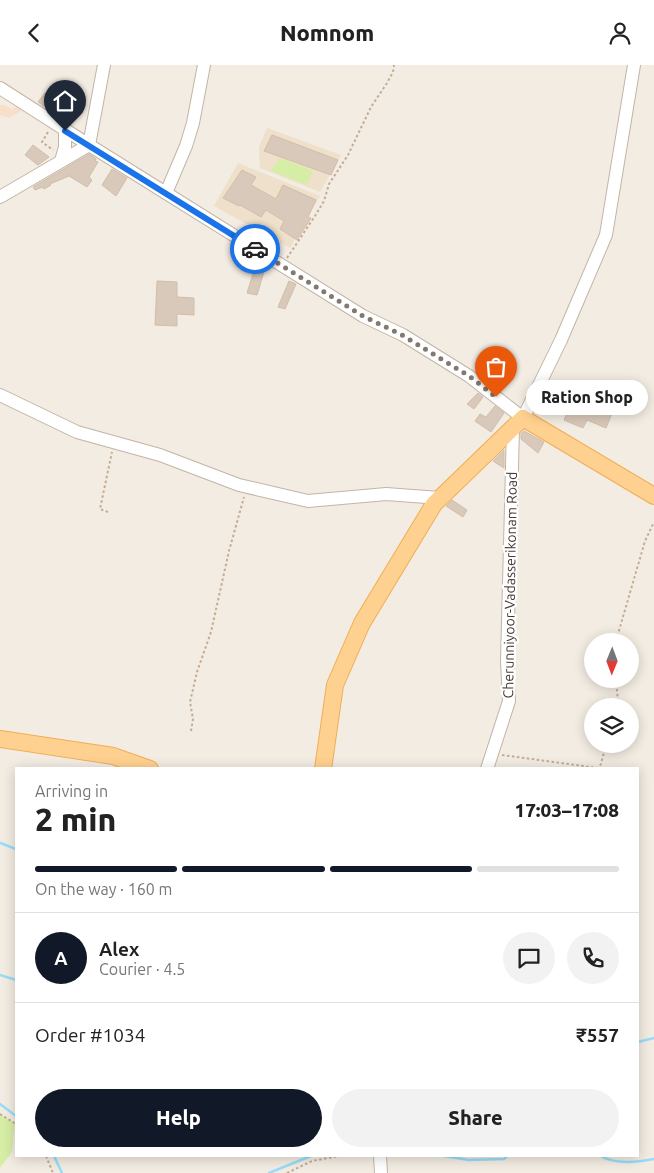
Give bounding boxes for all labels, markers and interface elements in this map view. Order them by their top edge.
icon: back [20,19,48,47]
icon: person [606,19,634,47]
text: Nomnom [280,20,374,45]
pin [44,80,86,131]
icon: home [51,87,79,115]
courier [230,224,280,274]
icon: car [241,235,269,263]
pin [475,346,517,397]
icon: bag [482,353,510,381]
callout: Ration Shop [526,379,648,415]
text: Ration Shop [541,388,633,406]
street label: Cherunniyoor-Vadasserikonam Road [500,472,520,698]
north arrow [584,633,639,687]
map controls [584,633,639,753]
button: layers [584,698,639,753]
text: Arriving in [35,782,108,800]
text: 17:03–17:08 [514,799,619,821]
text: 2 min [35,801,116,837]
text: On the way · 160 m [35,880,172,898]
button: chat [503,932,555,984]
button: phone [567,932,619,984]
text: Alex [99,938,139,960]
text: A [54,947,68,969]
text: Courier · 4.5 [99,960,185,978]
text: Order #1034 [35,1024,145,1046]
text: ₹557 [576,1024,619,1046]
button: Help [35,1089,322,1147]
button: Share [332,1089,619,1147]

